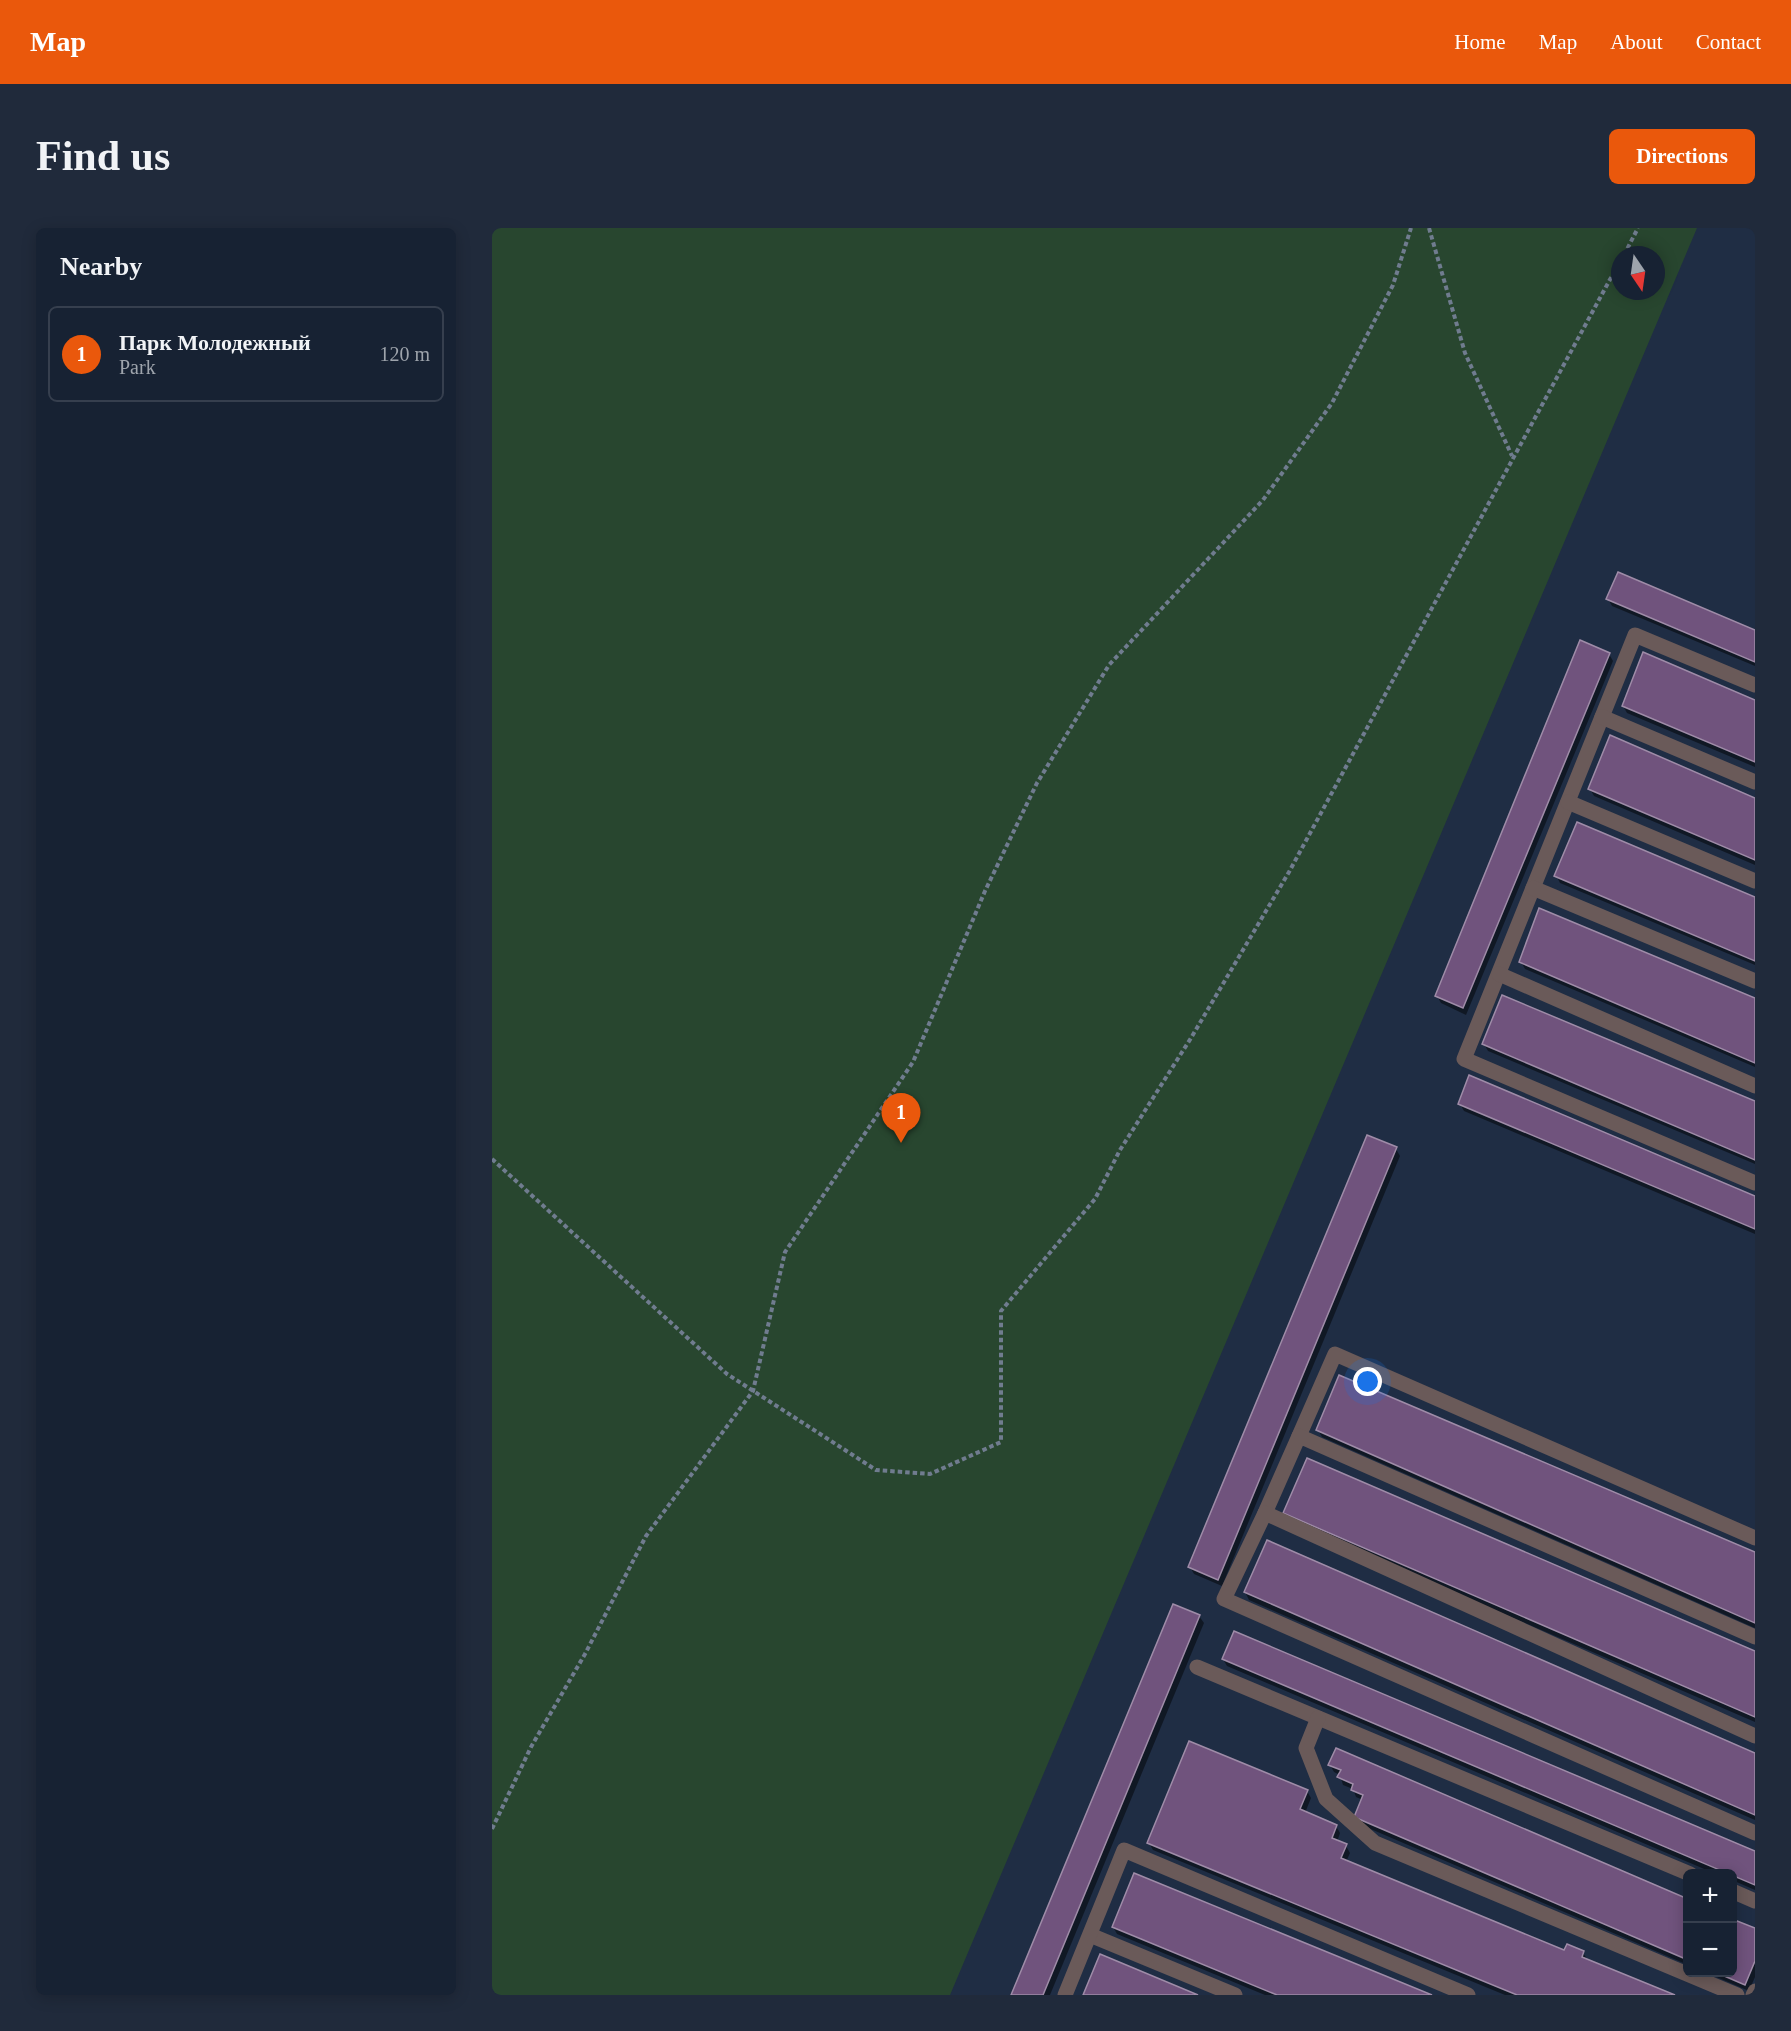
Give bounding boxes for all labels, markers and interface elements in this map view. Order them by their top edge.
text: Map [30,26,86,57]
text: Home [1454,30,1506,54]
text: Map [1539,30,1577,54]
text: About [1610,30,1663,54]
text: Contact [1696,30,1761,54]
button: Directions [1609,129,1755,184]
text: Find us [36,133,170,179]
north arrow [1611,246,1665,300]
text: Nearby [60,252,142,281]
text: Парк Молодежный [119,330,311,355]
text: 1 [77,343,87,365]
text: 120 m [379,343,430,365]
text: Park [119,356,156,378]
pin: 1 [882,1094,920,1143]
your location [1353,1367,1382,1396]
map controls [1683,1869,1737,1977]
button: + [1683,1869,1737,1923]
button: − [1683,1923,1737,1977]

